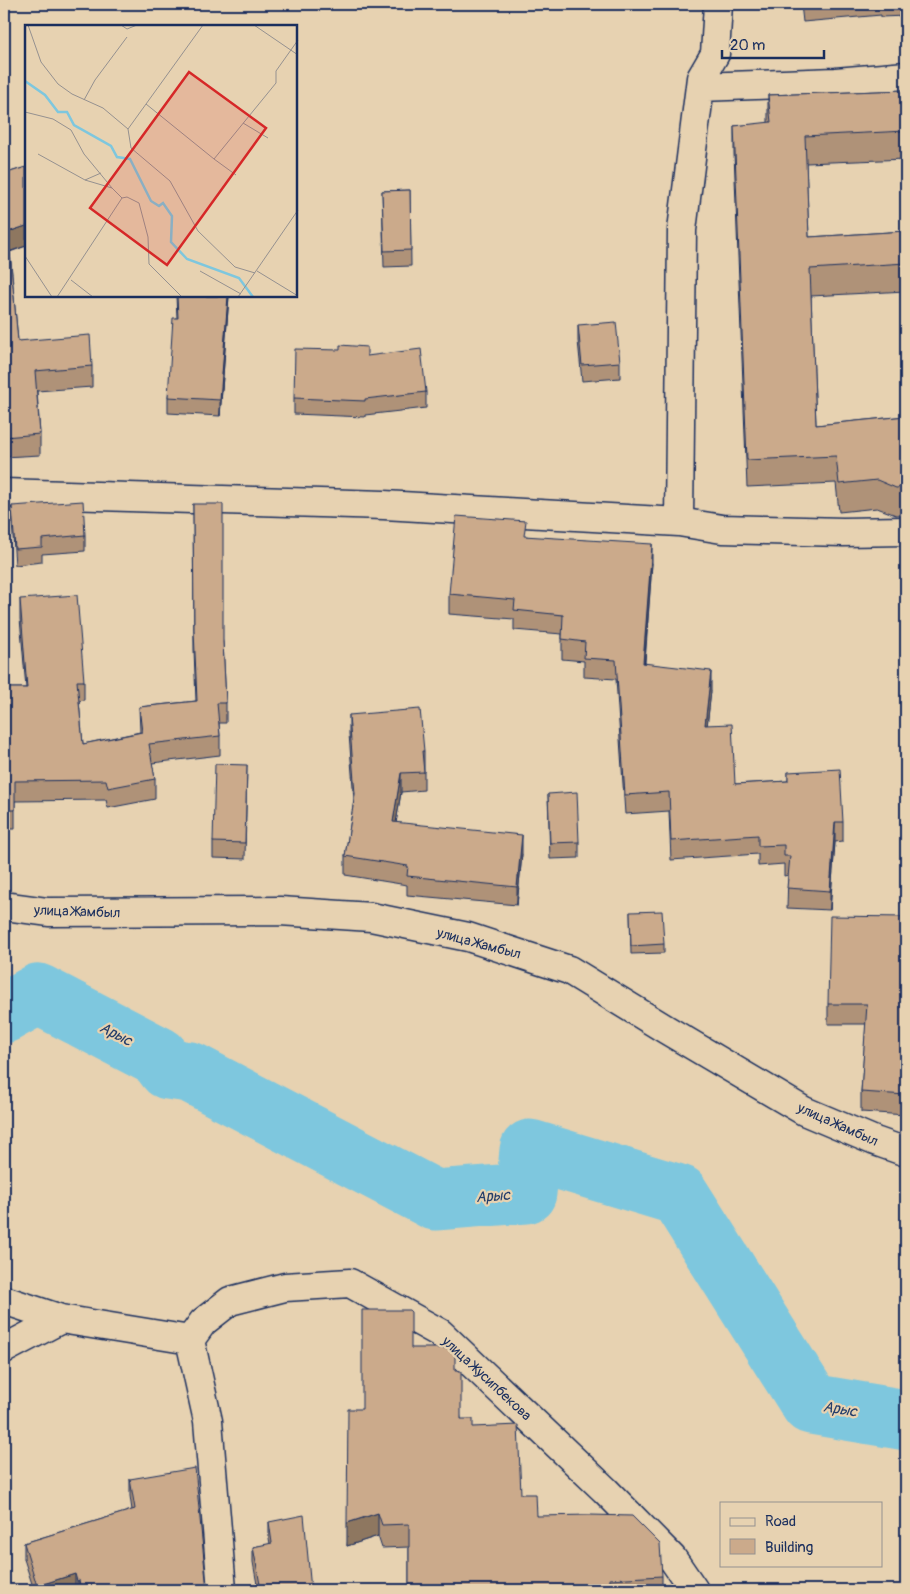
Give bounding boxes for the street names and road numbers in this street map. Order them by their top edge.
street label: улица Жамбыл [32,901,120,922]
street label: улица Жамбыл [434,924,523,963]
street label: улица Жамбыл [794,1099,881,1150]
street label: улица Жусипбекова [438,1332,535,1424]

